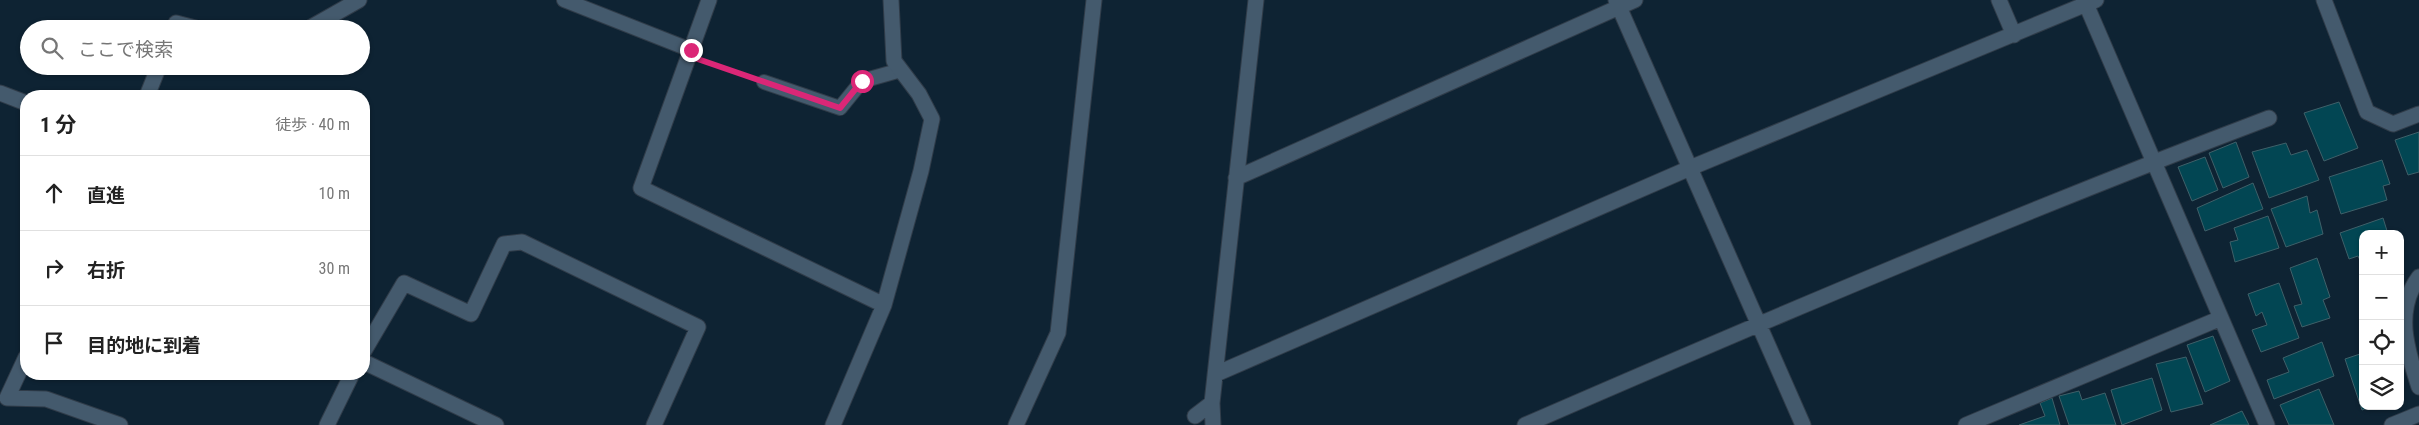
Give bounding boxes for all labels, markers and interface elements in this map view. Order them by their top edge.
search box [20,20,370,75]
icon: search [38,34,66,62]
text: ここで検索 [78,38,173,61]
route end [680,39,703,62]
route start [851,70,874,93]
text: 1 分 [40,113,76,137]
text: 徒歩 · 40 m [275,115,350,134]
icon: ahead [40,179,68,207]
text: 直進 [87,184,125,207]
text: 10 m [318,184,350,203]
map controls [2359,230,2404,410]
button: + [2359,230,2404,275]
icon: right [40,254,68,282]
text: 右折 [87,259,125,282]
text: 30 m [318,259,350,278]
button: − [2359,275,2404,320]
button: locate [2359,320,2404,365]
icon: arrive [40,329,68,357]
text: 目的地に到着 [87,334,201,357]
button: layers [2359,365,2404,410]

